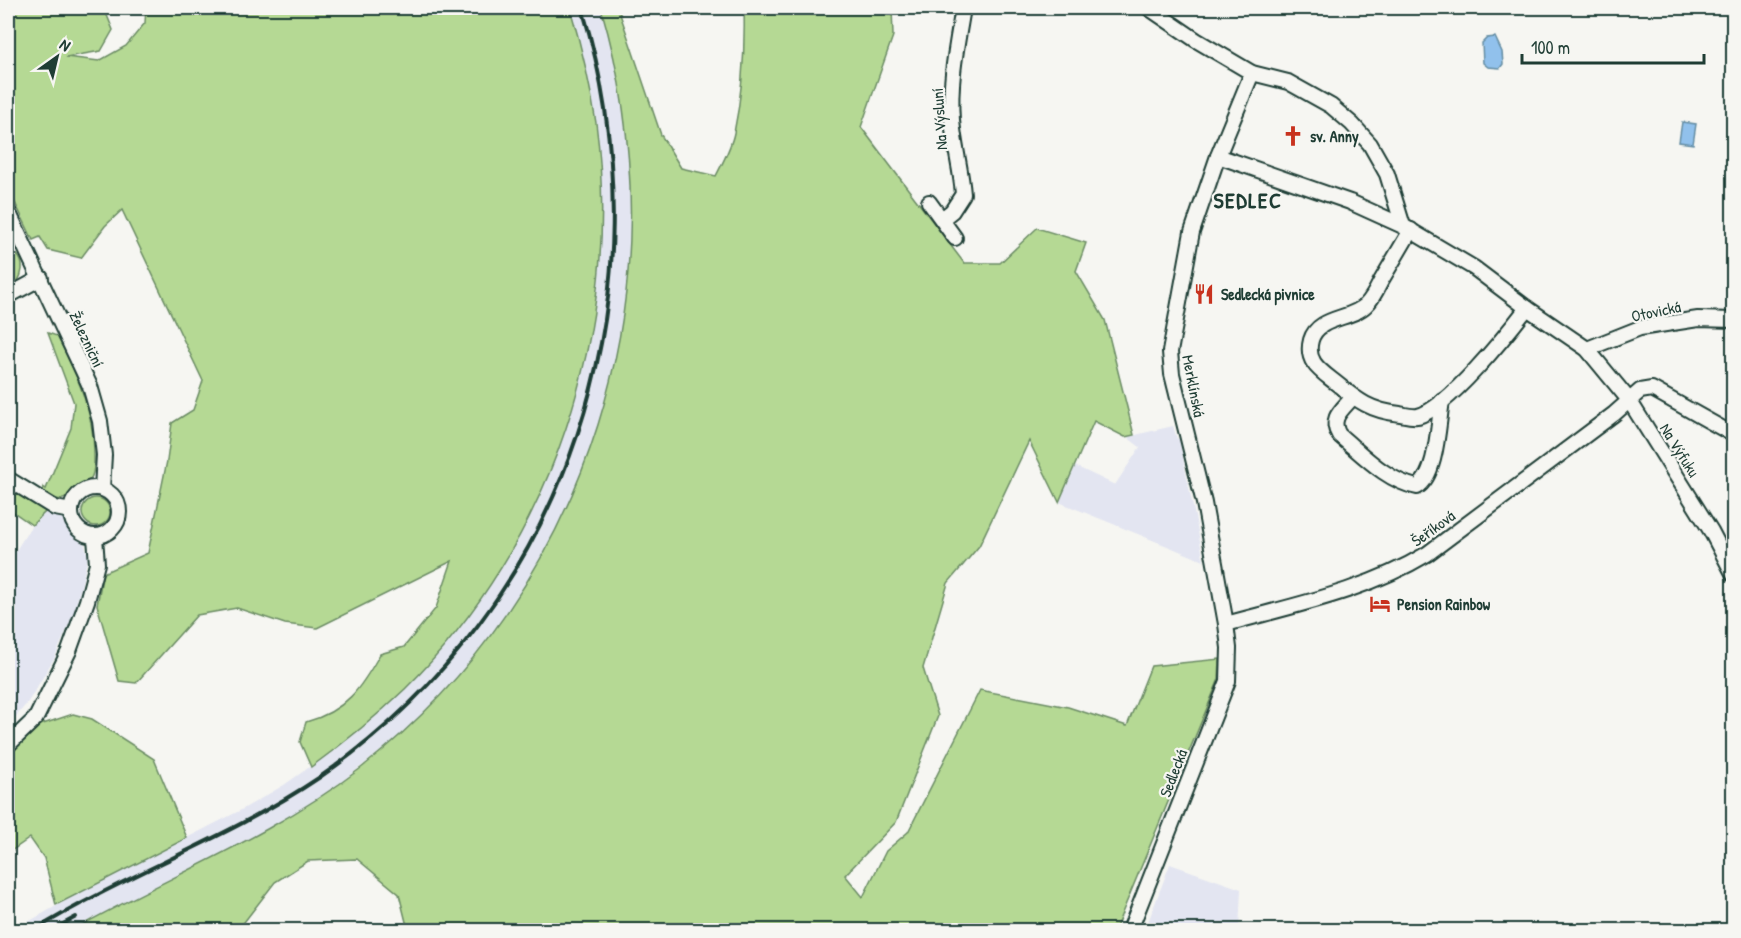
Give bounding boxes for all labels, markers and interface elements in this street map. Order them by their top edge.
north arrow [27,27,87,87]
scale bar [1522,27,1704,65]
text: N [56,33,75,56]
text: 100 m [1531,35,1570,60]
street label: Na Výsluní [926,87,952,151]
church icon: sv. Anny [1281,124,1305,148]
place label: sv. Anny [1310,125,1359,148]
district label: SEDLEC [1213,185,1283,215]
restaurant icon: Sedlecká pivnice [1192,282,1216,306]
place label: Sedlecká pivnice [1221,283,1315,306]
street label: Otovická [1629,295,1683,327]
street label: Železniční [64,307,110,371]
street label: Merklínská [1177,353,1211,419]
street label: Na Výfuku [1655,419,1705,482]
street label: Šeříková [1407,505,1459,551]
hotel icon: Pension Rainbow [1368,592,1392,616]
place label: Pension Rainbow [1397,593,1491,615]
street label: Sedlecká [1154,746,1192,800]

